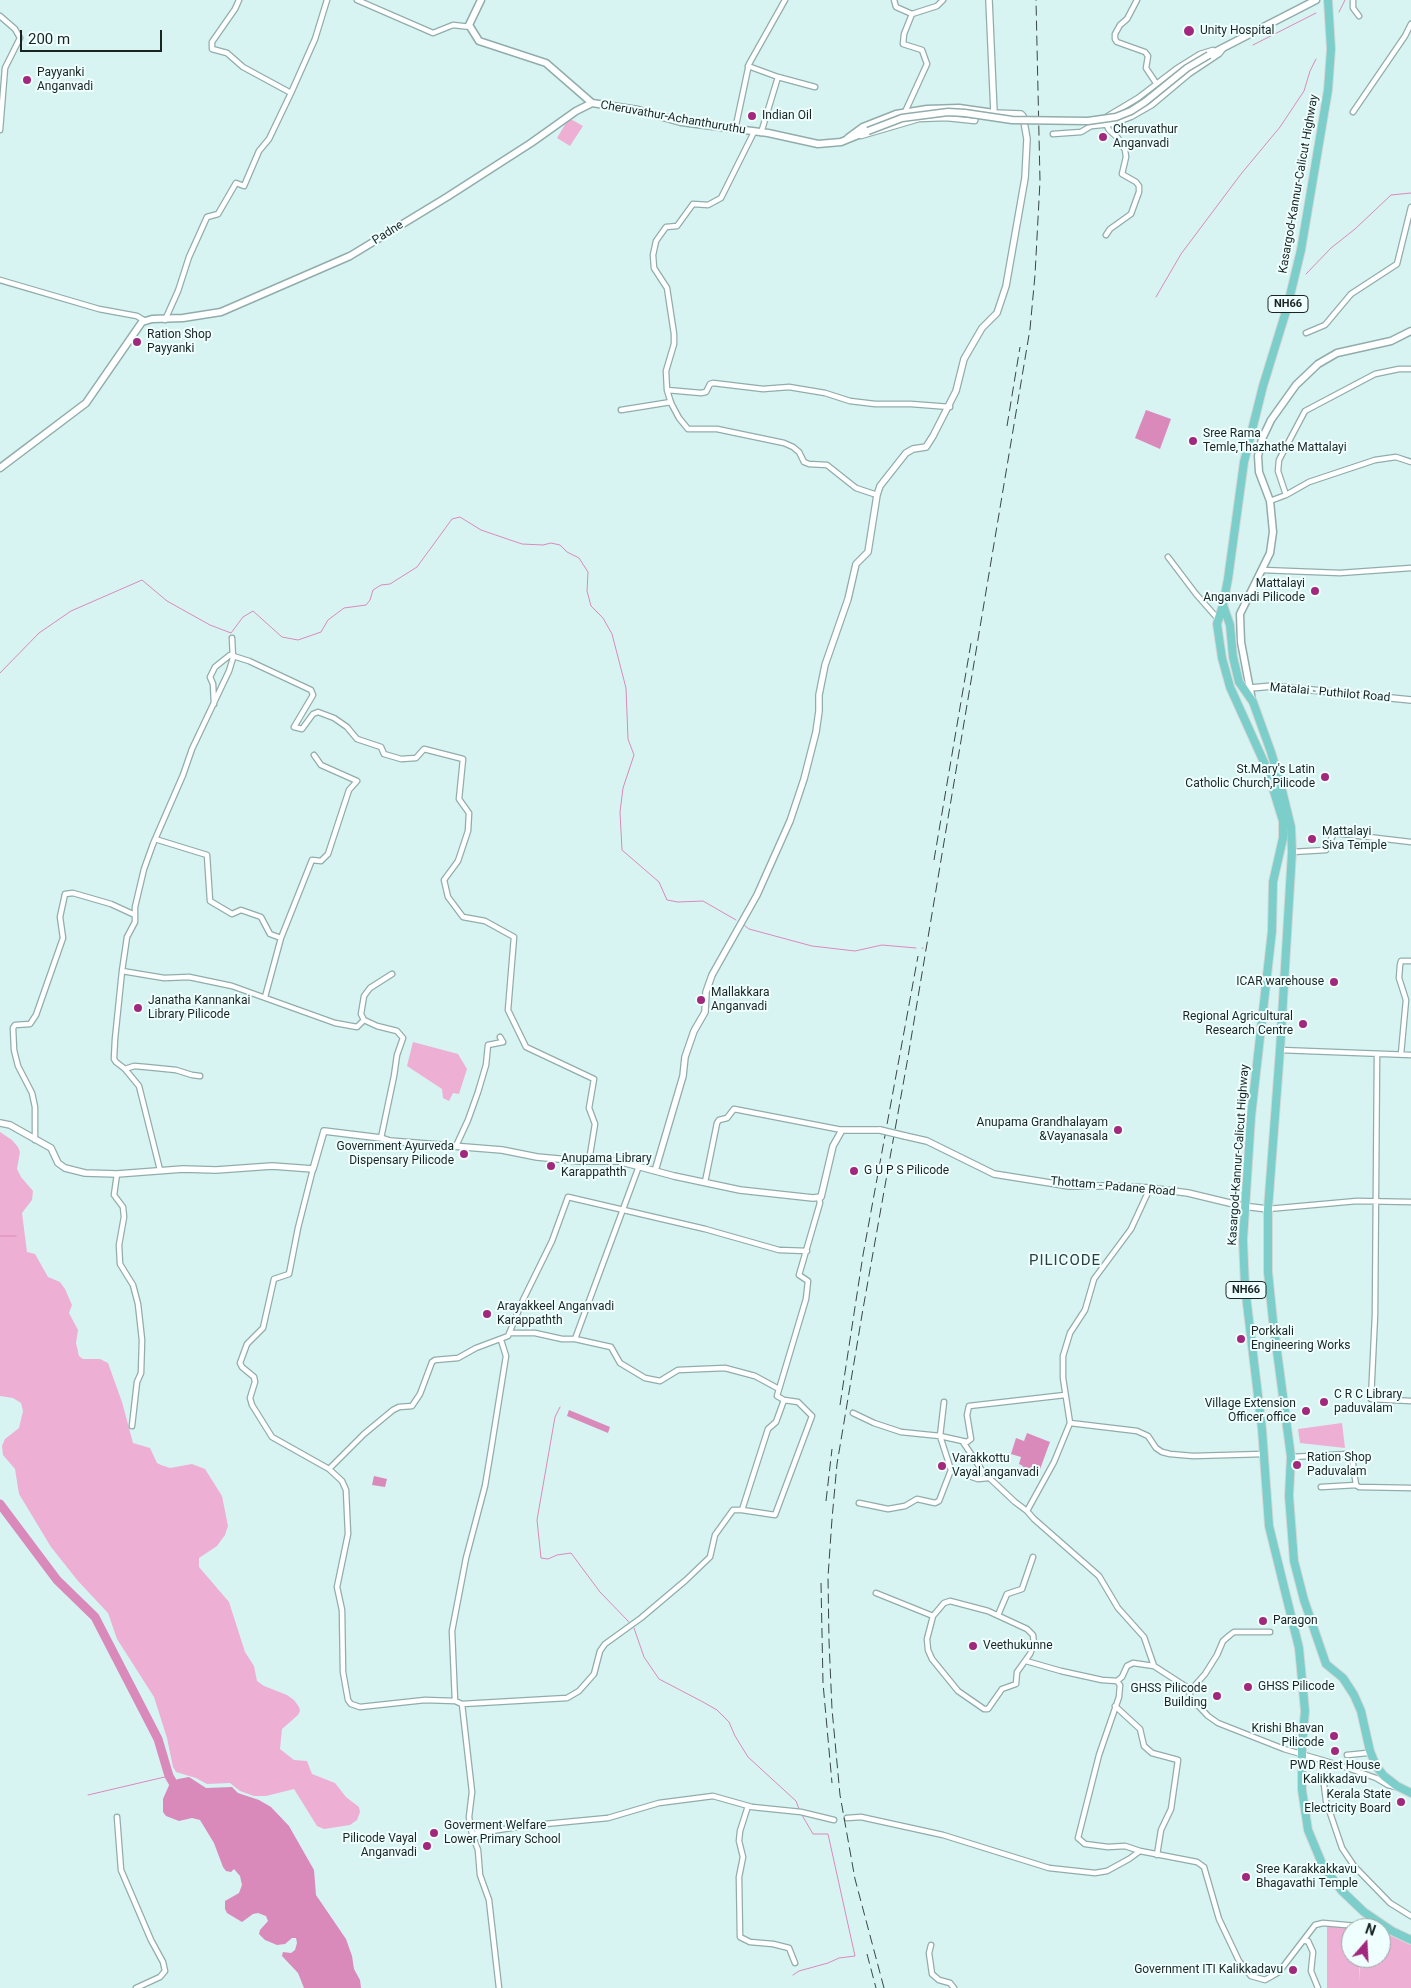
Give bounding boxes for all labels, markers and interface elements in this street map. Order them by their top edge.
scale bar [22,20,165,52]
marker: Unity Hospital [1182,24,1196,38]
place label: Unity Hospital [1200,24,1275,38]
text: 200 m [28,30,70,48]
place label: Payyanki Anganvadi [37,66,93,94]
marker: Payyanki Anganvadi [21,74,33,86]
street label: Kasargod-Kannur-Calicut Highway [1276,93,1322,275]
street label: Cheruvathur-Achanthuruthu [599,98,747,138]
place label: Indian Oil [762,109,812,123]
marker: Indian Oil [746,110,758,122]
place label: Cheruvathur Anganvadi [1113,123,1178,151]
marker: Cheruvathur Anganvadi [1097,131,1109,143]
street label: Padne [370,218,406,248]
road number: NH66 [1268,296,1308,312]
place label: Ration Shop Payyanki [147,328,212,356]
marker: Ration Shop Payyanki [131,336,143,348]
place label: Sree Rama Temle,Thazhathe Mattalayi [1203,427,1347,455]
marker: Sree Rama Temle,Thazhathe Mattalayi [1187,435,1199,447]
place label: Mattalayi Anganvadi Pilicode [1203,577,1305,605]
marker: Mattalayi Anganvadi Pilicode [1309,585,1321,597]
street label: Matalai - Puthilot Road [1269,681,1391,705]
place label: St.Mary's Latin Catholic Church,Pilicode [1185,763,1315,791]
marker: St.Mary's Latin Catholic Church,Pilicode [1319,771,1331,783]
place label: Mattalayi Siva Temple [1322,825,1387,853]
marker: Mattalayi Siva Temple [1306,833,1318,845]
place label: ICAR warehouse [1236,975,1324,989]
marker: ICAR warehouse [1328,976,1340,988]
place label: Mallakkara Anganvadi [711,986,769,1014]
place label: Janatha Kannankai Library Pilicode [148,994,250,1022]
marker: Mallakkara Anganvadi [695,994,707,1006]
marker: Janatha Kannankai Library Pilicode [132,1002,144,1014]
place label: Regional Agricultural Research Centre [1183,1010,1293,1038]
marker: Regional Agricultural Research Centre [1297,1018,1309,1030]
street label: Kasargod-Kannur-Calicut Highway [1225,1064,1253,1246]
place label: Anupama Grandhalayam &Vayanasala [977,1116,1108,1144]
marker: Anupama Grandhalayam &Vayanasala [1112,1124,1124,1136]
place label: Government Ayurveda Dispensary Pilicode [336,1140,454,1168]
marker: Government Ayurveda Dispensary Pilicode [458,1148,470,1160]
place label: Anupama Library Karappathth [561,1152,652,1180]
marker: Anupama Library Karappathth [545,1160,557,1172]
place label: G U P S Pilicode [864,1164,949,1178]
marker: G U P S Pilicode [848,1165,860,1177]
street label: Thottam - Padane Road [1050,1174,1176,1200]
district label: PILICODE [1028,1252,1102,1270]
road number: NH66 [1226,1282,1266,1298]
place label: Arayakkeel Anganvadi Karappathth [497,1300,614,1328]
marker: Arayakkeel Anganvadi Karappathth [481,1308,493,1320]
place label: Porkkali Engineering Works [1251,1325,1350,1353]
marker: Porkkali Engineering Works [1235,1333,1247,1345]
place label: C R C Library paduvalam [1334,1388,1402,1416]
marker: C R C Library paduvalam [1318,1396,1330,1408]
place label: Village Extension Officer office [1205,1397,1296,1425]
marker: Village Extension Officer office [1300,1405,1312,1417]
place label: Ration Shop Paduvalam [1307,1451,1372,1479]
place label: Varakkottu Vayal anganvadi [952,1452,1039,1480]
marker: Ration Shop Paduvalam [1291,1459,1303,1471]
marker: Varakkottu Vayal anganvadi [936,1460,948,1472]
place label: Paragon [1273,1614,1318,1628]
marker: Paragon [1257,1615,1269,1627]
place label: Veethukunne [983,1639,1053,1653]
marker: Veethukunne [967,1640,979,1652]
place label: GHSS Pilicode [1258,1680,1335,1694]
marker: GHSS Pilicode [1242,1681,1254,1693]
place label: GHSS Pilicode Building [1130,1682,1207,1710]
marker: GHSS Pilicode Building [1211,1690,1223,1702]
place label: Krishi Bhavan Pilicode [1251,1722,1324,1750]
marker: Krishi Bhavan Pilicode [1328,1730,1340,1742]
marker: PWD Rest House Kalikkadavu [1329,1745,1341,1757]
place label: PWD Rest House Kalikkadavu [1290,1759,1380,1787]
place label: Kerala State Electricity Board [1304,1788,1391,1816]
marker: Kerala State Electricity Board [1395,1796,1407,1808]
place label: Goverment Welfare Lower Primary School [444,1819,561,1847]
marker: Goverment Welfare Lower Primary School [428,1827,440,1839]
place label: Pilicode Vayal Anganvadi [343,1832,417,1860]
marker: Pilicode Vayal Anganvadi [421,1840,433,1852]
place label: Sree Karakkakkavu Bhagavathi Temple [1256,1863,1358,1891]
marker: Sree Karakkakkavu Bhagavathi Temple [1240,1871,1252,1883]
north arrow [1341,1918,1391,1968]
text: N [1363,1921,1378,1939]
place label: Government ITI Kalikkadavu [1134,1963,1283,1977]
marker: Government ITI Kalikkadavu [1287,1964,1299,1976]

